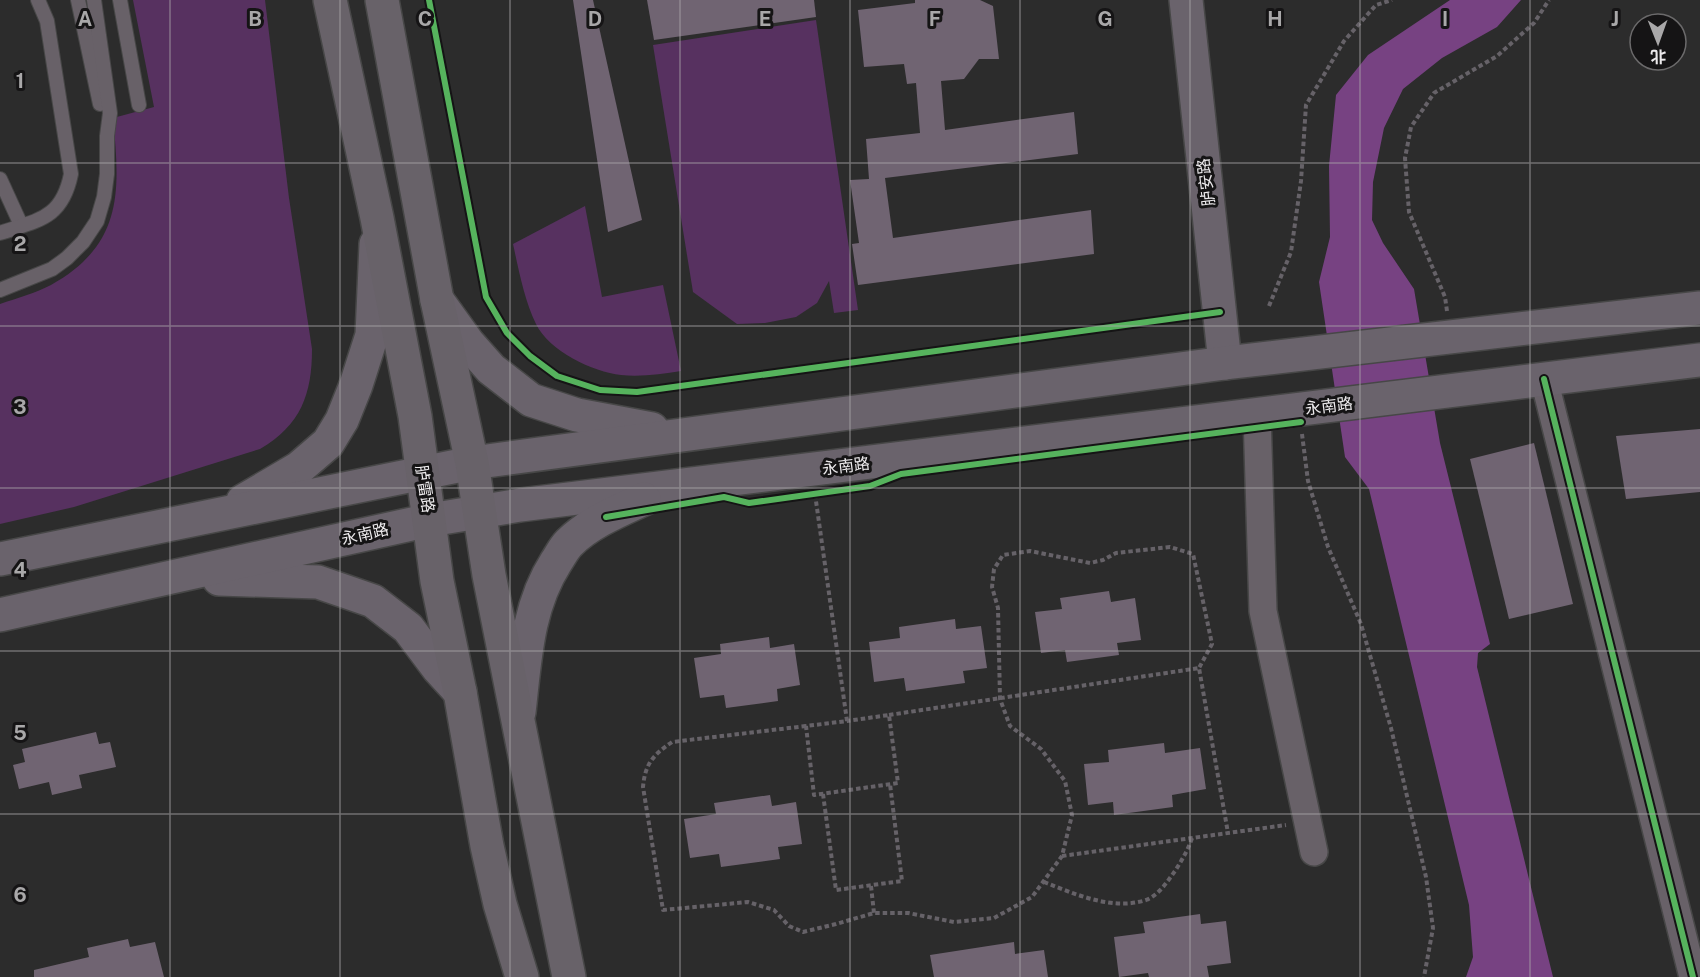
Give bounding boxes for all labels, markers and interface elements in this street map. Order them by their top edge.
text: A [78,7,92,31]
text: B [248,7,262,31]
text: C [418,7,432,31]
text: D [588,7,602,31]
text: E [759,7,771,31]
text: F [929,7,941,31]
text: G [1097,7,1113,31]
text: H [1267,7,1283,31]
text: I [1442,7,1448,31]
text: J [1611,7,1619,31]
north arrow [1628,12,1688,72]
text: 北 [1650,47,1666,66]
text: 1 [16,69,24,93]
street label: 胪安路 [1194,157,1218,207]
text: 2 [14,232,26,256]
street label: 永南路 [1304,394,1354,418]
text: 3 [13,395,27,419]
street label: 永南路 [821,454,871,478]
street label: 胪雷路 [412,464,438,514]
street label: 永南路 [339,519,391,549]
text: 4 [13,558,27,582]
text: 5 [13,721,27,745]
text: 6 [13,883,27,907]

